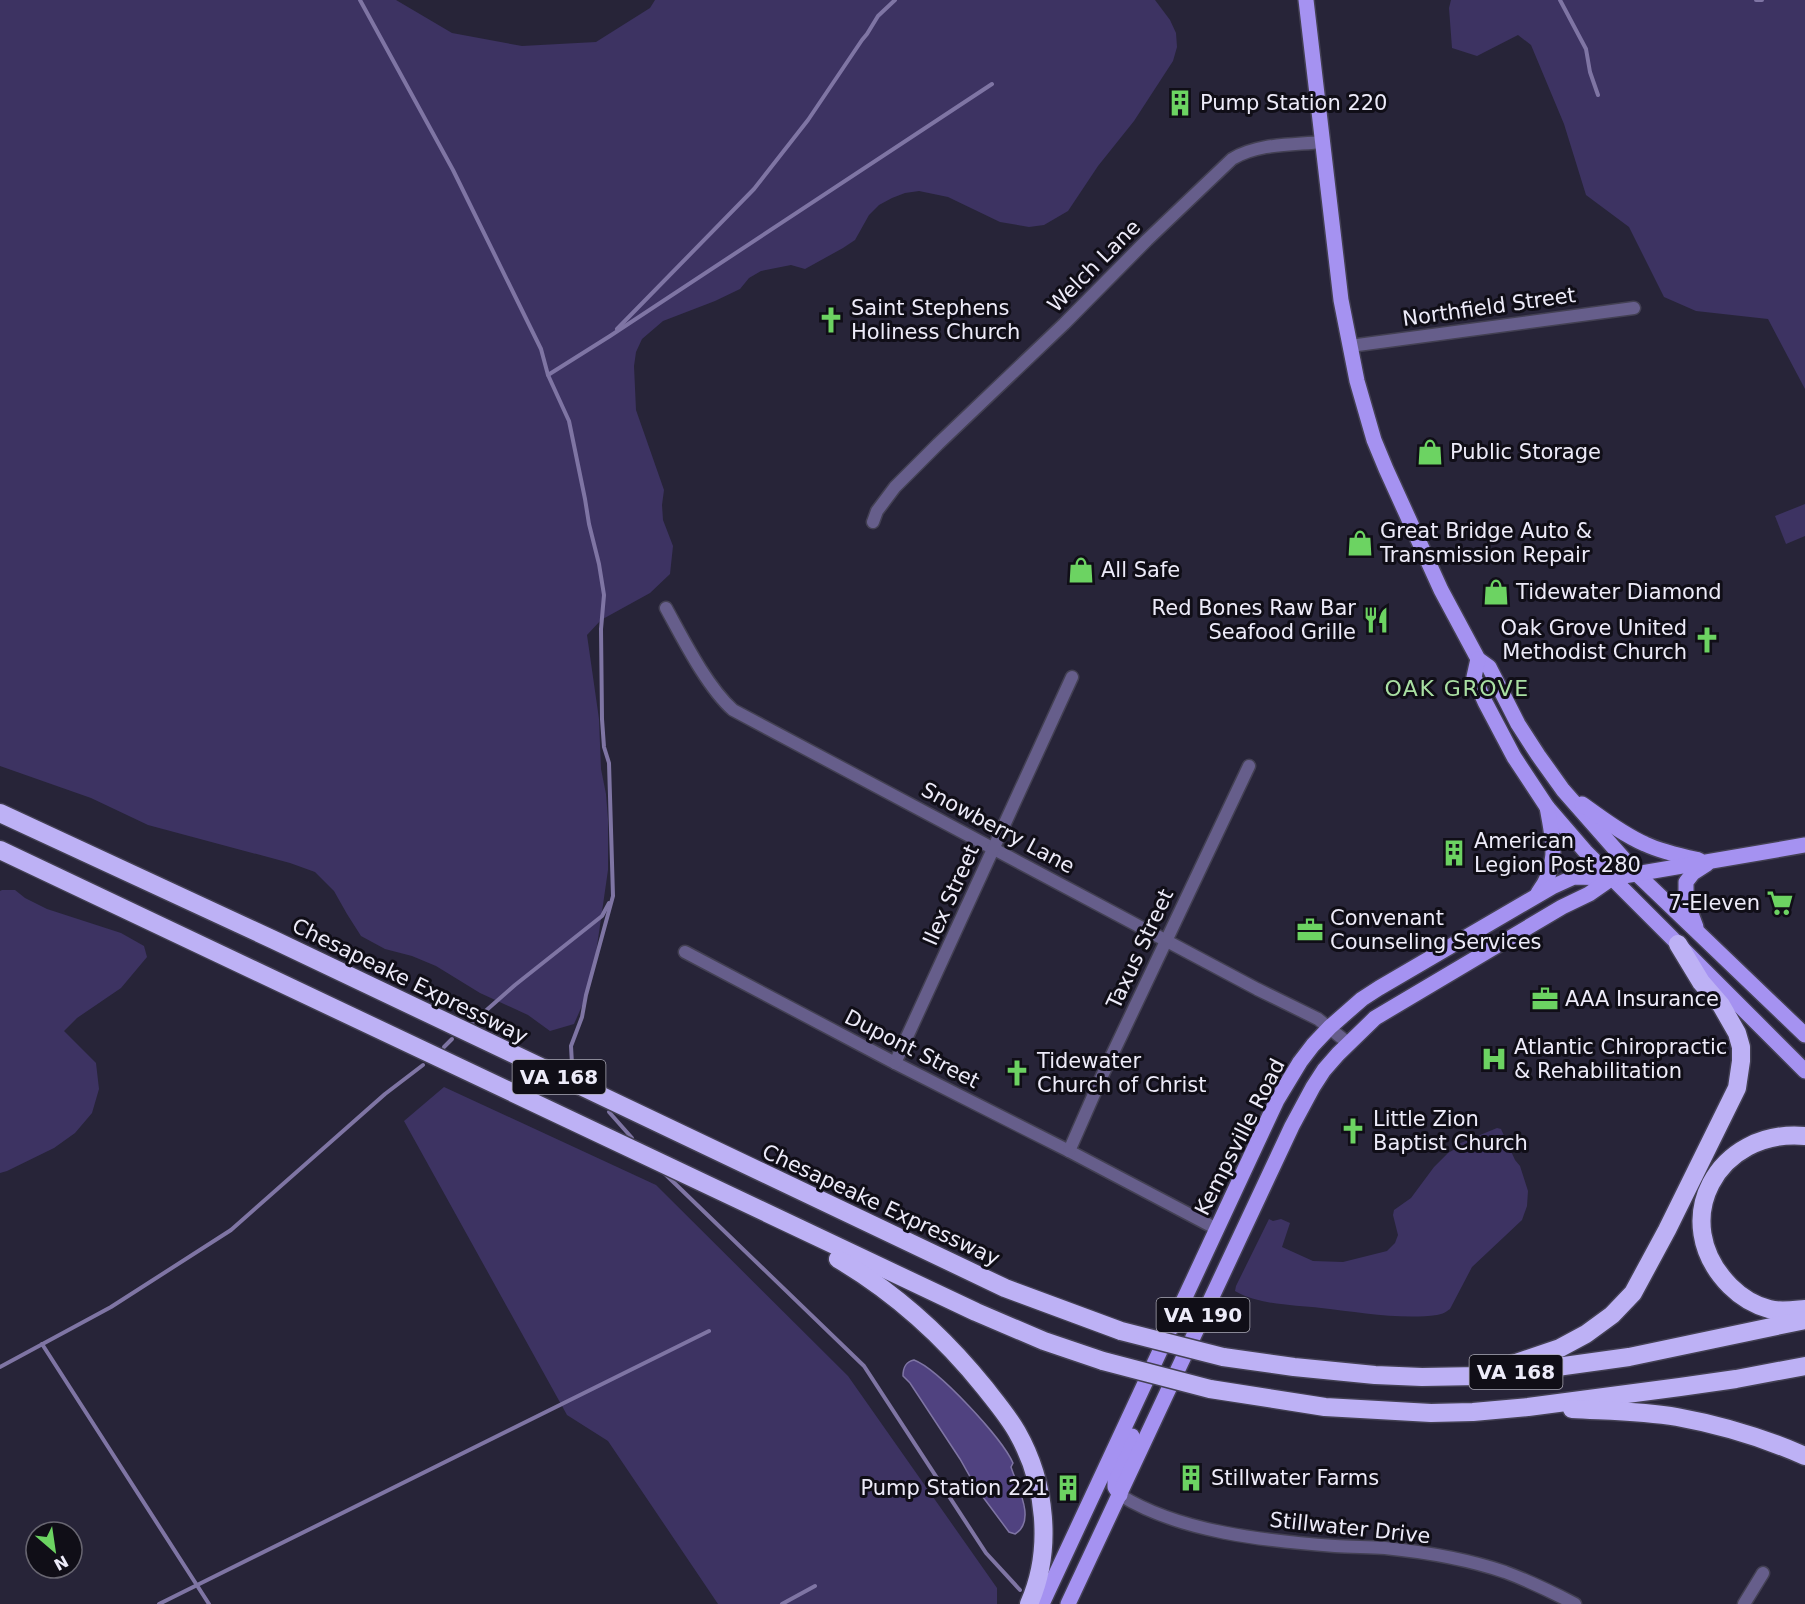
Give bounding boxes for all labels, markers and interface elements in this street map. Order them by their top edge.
building icon: Pump Station 220 [1165,88,1195,118]
place label: Pump Station 220 [1200,91,1387,115]
street label: Welch Lane [1043,215,1145,317]
street label: Northfield Street [1401,283,1577,331]
place label: Saint Stephens Holiness Church [851,296,1020,344]
church icon: Saint Stephens Holiness Church [816,305,846,335]
shop icon: Public Storage [1415,437,1445,467]
place label: Public Storage [1450,440,1601,464]
place label: Great Bridge Auto & Transmission Repair [1379,519,1592,567]
shop icon: Great Bridge Auto & Transmission Repair [1345,528,1375,558]
shop icon: All Safe [1066,555,1096,585]
place label: All Safe [1101,558,1180,582]
shop icon: Tidewater Diamond [1481,577,1511,607]
place label: Tidewater Diamond [1515,580,1722,604]
place label: Red Bones Raw Bar Seafood Grille [1152,596,1356,644]
restaurant icon: Red Bones Raw Bar Seafood Grille [1361,605,1391,635]
place label: Oak Grove United Methodist Church [1500,616,1687,664]
church icon: Oak Grove United Methodist Church [1692,625,1722,655]
district label: OAK GROVE [1384,676,1530,701]
street label: Snowberry Lane [917,778,1079,878]
place label: American Legion Post 280 [1474,829,1641,877]
building icon: American Legion Post 280 [1439,838,1469,868]
street label: Ilex Street [918,841,984,949]
street label: Taxus Street [1101,885,1178,1014]
supermarket icon: 7-Eleven [1765,888,1795,918]
place label: 7-Eleven [1668,891,1760,915]
place label: Convenant Counseling Services [1330,906,1542,954]
street label: Chesapeake Expressway [288,913,532,1049]
office icon: Convenant Counseling Services [1295,915,1325,945]
office icon: AAA Insurance [1530,984,1560,1014]
place label: AAA Insurance [1565,987,1719,1011]
street label: Dupont Street [841,1005,983,1093]
place label: Atlantic Chiropractic & Rehabilitation [1514,1035,1727,1083]
hospital icon: Atlantic Chiropractic & Rehabilitation [1479,1044,1509,1074]
place label: Tidewater Church of Christ [1036,1049,1207,1097]
street label: Kempsville Road [1190,1055,1290,1219]
church icon: Tidewater Church of Christ [1002,1058,1032,1088]
road number: VA 168 [512,1060,606,1094]
place label: Little Zion Baptist Church [1373,1107,1528,1155]
church icon: Little Zion Baptist Church [1338,1116,1368,1146]
street label: Chesapeake Expressway [758,1139,1004,1271]
road number: VA 190 [1156,1298,1250,1332]
road number: VA 168 [1470,1355,1562,1389]
building icon: Stillwater Farms [1176,1463,1206,1493]
place label: Stillwater Farms [1211,1466,1379,1490]
building icon: Pump Station 221 [1053,1473,1083,1503]
place label: Pump Station 221 [861,1476,1048,1500]
street label: Stillwater Drive [1268,1508,1432,1548]
north arrow [24,1520,84,1580]
text: N [51,1551,71,1574]

